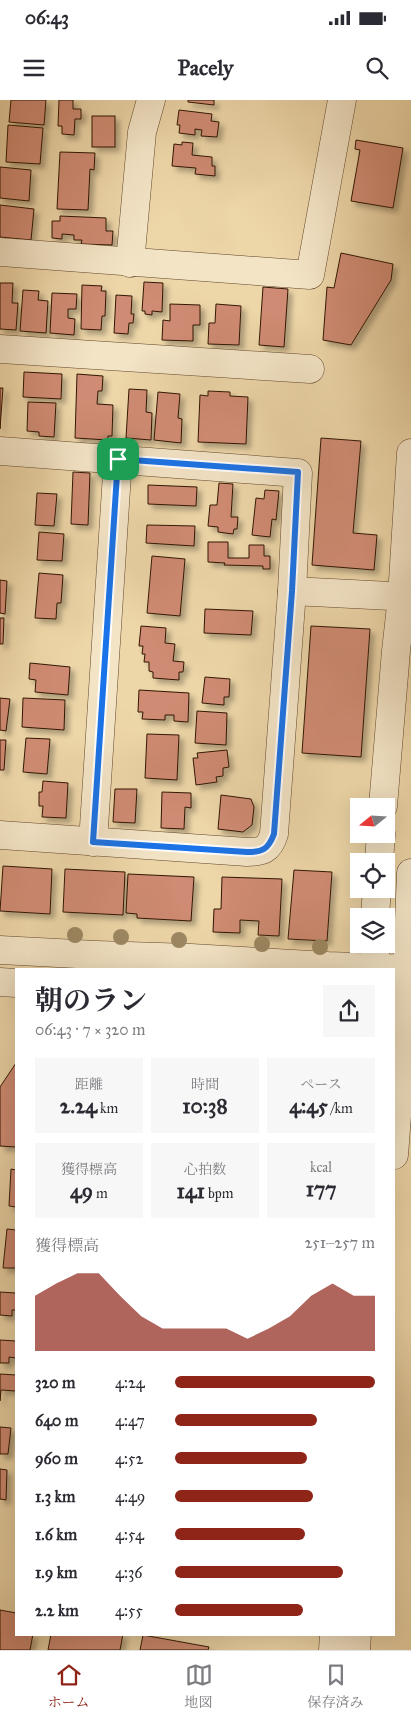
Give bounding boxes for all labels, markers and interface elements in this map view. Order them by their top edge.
text: 06:43 [25,6,69,29]
icon: menu [20,54,48,82]
text: Pacely [178,54,233,81]
icon: search [363,54,391,82]
pin [97,438,139,480]
icon: arrive [104,445,132,473]
north arrow [350,798,395,842]
map controls [350,798,395,953]
button: locate [350,853,395,898]
button: layers [350,908,395,953]
text: 朝のラン [35,983,147,1018]
button: share [323,985,375,1037]
text: 06:43 · 7 × 320 m [35,1020,145,1039]
text: 距離 [75,1076,103,1093]
text: 時間 [191,1076,219,1093]
text: ペース [300,1076,342,1093]
text: 2.24 [60,1093,97,1119]
text: 10:38 [182,1093,228,1119]
text: 4:45 [289,1093,328,1119]
text: km [97,1100,118,1117]
text: /km [328,1100,353,1117]
text: kcal [310,1159,332,1176]
text: 獲得標高 [61,1161,117,1178]
text: 心拍数 [184,1161,226,1178]
text: 177 [306,1176,336,1202]
text: 49 [70,1178,93,1204]
text: 141 [177,1178,205,1204]
text: m [93,1185,108,1202]
text: bpm [205,1185,233,1202]
text: 251–257 m [304,1233,375,1252]
text: 獲得標高 [35,1236,99,1255]
text: 320 m [35,1373,76,1392]
text: 4:24 [115,1373,145,1392]
text: 640 m [35,1411,78,1430]
text: 4:47 [115,1411,145,1430]
text: 960 m [35,1449,78,1468]
text: 4:52 [115,1449,143,1468]
text: 1.3 km [35,1487,75,1506]
text: 4:49 [115,1487,145,1506]
text: 1.6 km [35,1525,77,1544]
text: 4:54 [115,1525,144,1544]
text: 1.9 km [35,1563,78,1582]
text: 4:36 [115,1563,143,1582]
text: 2.2 km [35,1601,79,1620]
text: 4:55 [115,1601,143,1620]
tab: ホーム [48,1661,90,1711]
tab: 地図 [185,1661,213,1711]
tab: 保存済み [308,1661,364,1711]

